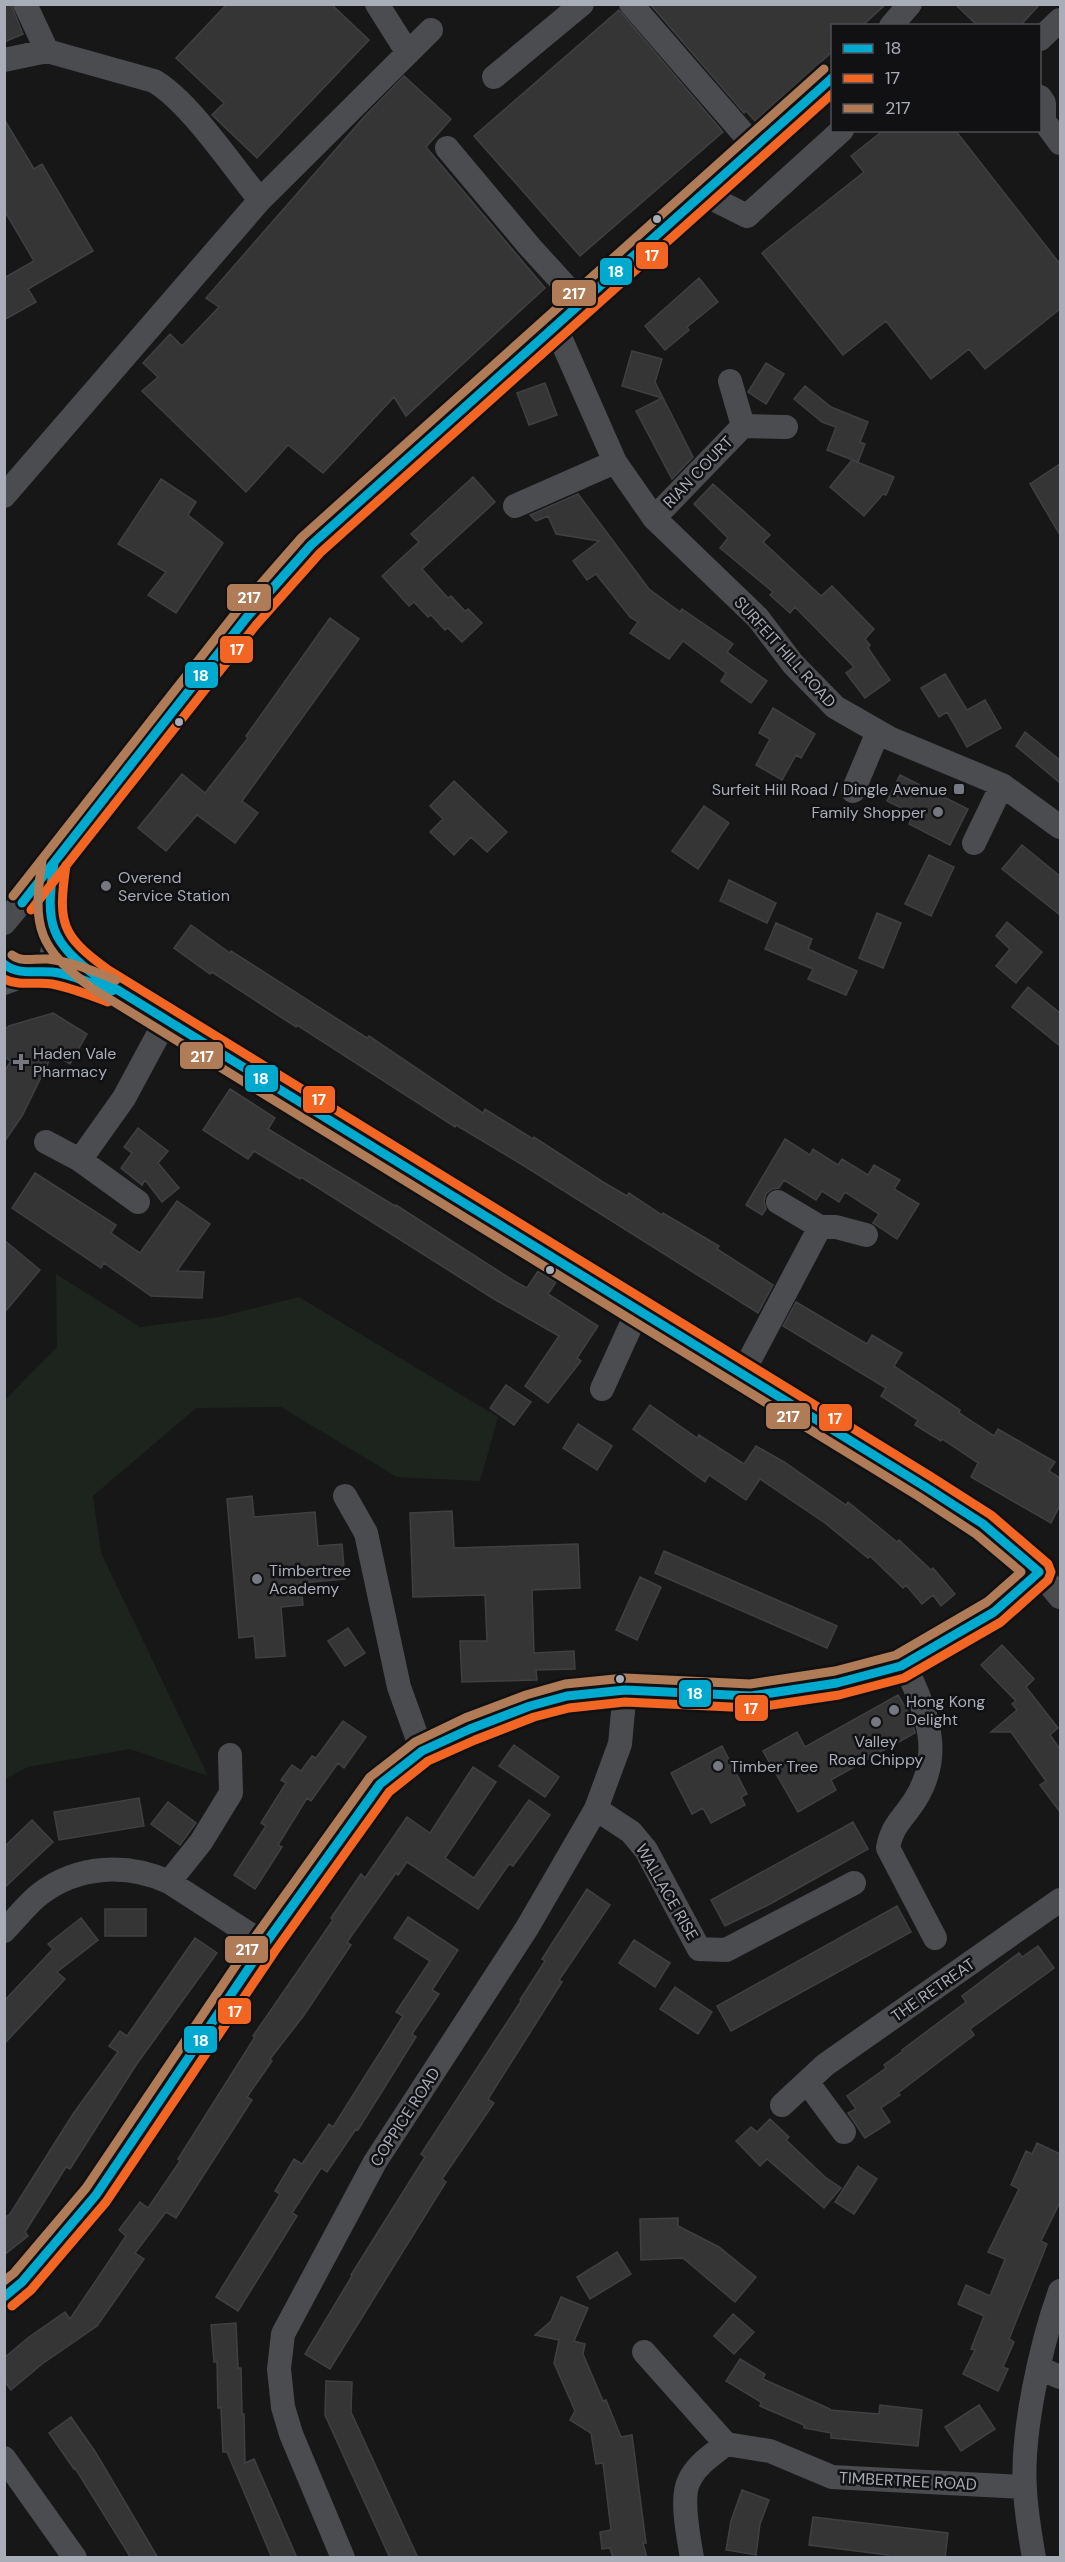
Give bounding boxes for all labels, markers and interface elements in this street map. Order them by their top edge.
legend [831,24,1041,132]
text: 18 [885,36,902,60]
text: 17 [885,66,900,90]
text: 217 [885,96,911,120]
unlabelled marker [651,213,663,225]
line badge: 17 [635,241,669,270]
text: 17 [645,245,660,266]
line badge: 18 [599,257,633,286]
text: 18 [608,261,624,282]
line badge: 217 [551,279,597,307]
text: 217 [562,283,586,304]
street label: RIAN COURT [658,432,738,512]
line badge: 217 [226,583,272,612]
text: 217 [237,587,261,608]
street label: SURFEIT HILL ROAD [730,592,840,712]
line badge: 17 [219,635,254,664]
text: 17 [230,639,245,660]
line badge: 18 [184,661,219,689]
text: 18 [193,665,209,686]
unlabelled marker [173,716,185,728]
place label: Surfeit Hill Road / Dingle Avenue [712,779,947,800]
marker: Surfeit Hill Road / Dingle Avenue [952,782,966,796]
place label: Family Shopper [811,802,926,823]
marker: Family Shopper [931,805,945,819]
place label: Overend Service Station [118,867,230,906]
marker: Overend Service Station [99,879,113,893]
line badge: 217 [179,1041,224,1070]
place label: Haden Vale Pharmacy [33,1043,116,1082]
text: 217 [190,1046,214,1067]
marker: Haden Vale Pharmacy [14,1055,28,1069]
line badge: 18 [244,1064,279,1093]
text: 18 [253,1068,269,1089]
line badge: 17 [302,1085,336,1114]
text: 17 [312,1089,327,1110]
unlabelled marker [544,1264,556,1276]
line badge: 217 [765,1402,811,1430]
line badge: 17 [818,1403,853,1432]
text: 217 [776,1406,800,1427]
text: 17 [828,1408,843,1429]
place label: Timbertree Academy [269,1560,351,1599]
marker: Timbertree Academy [250,1572,264,1586]
unlabelled marker [614,1673,626,1685]
line badge: 18 [678,1679,712,1708]
text: 18 [687,1683,703,1704]
place label: Hong Kong Delight [906,1691,985,1730]
line badge: 17 [734,1694,769,1722]
text: 17 [744,1698,759,1719]
marker: Hong Kong Delight [887,1703,901,1717]
marker: Valley Road Chippy [869,1715,883,1729]
place label: Valley Road Chippy [829,1731,923,1770]
place label: Timber Tree [730,1756,818,1777]
marker: Timber Tree [711,1759,725,1773]
street label: WALLACE RISE [631,1840,703,1944]
line badge: 217 [224,1935,269,1964]
text: 217 [235,1939,259,1960]
street label: THE RETREAT [887,1953,979,2027]
line badge: 17 [217,1997,252,2025]
text: 17 [228,2001,243,2022]
line badge: 18 [183,2025,218,2054]
text: 18 [193,2030,209,2051]
street label: COPPICE ROAD [365,2064,445,2170]
street label: TIMBERTREE ROAD [839,2467,977,2495]

